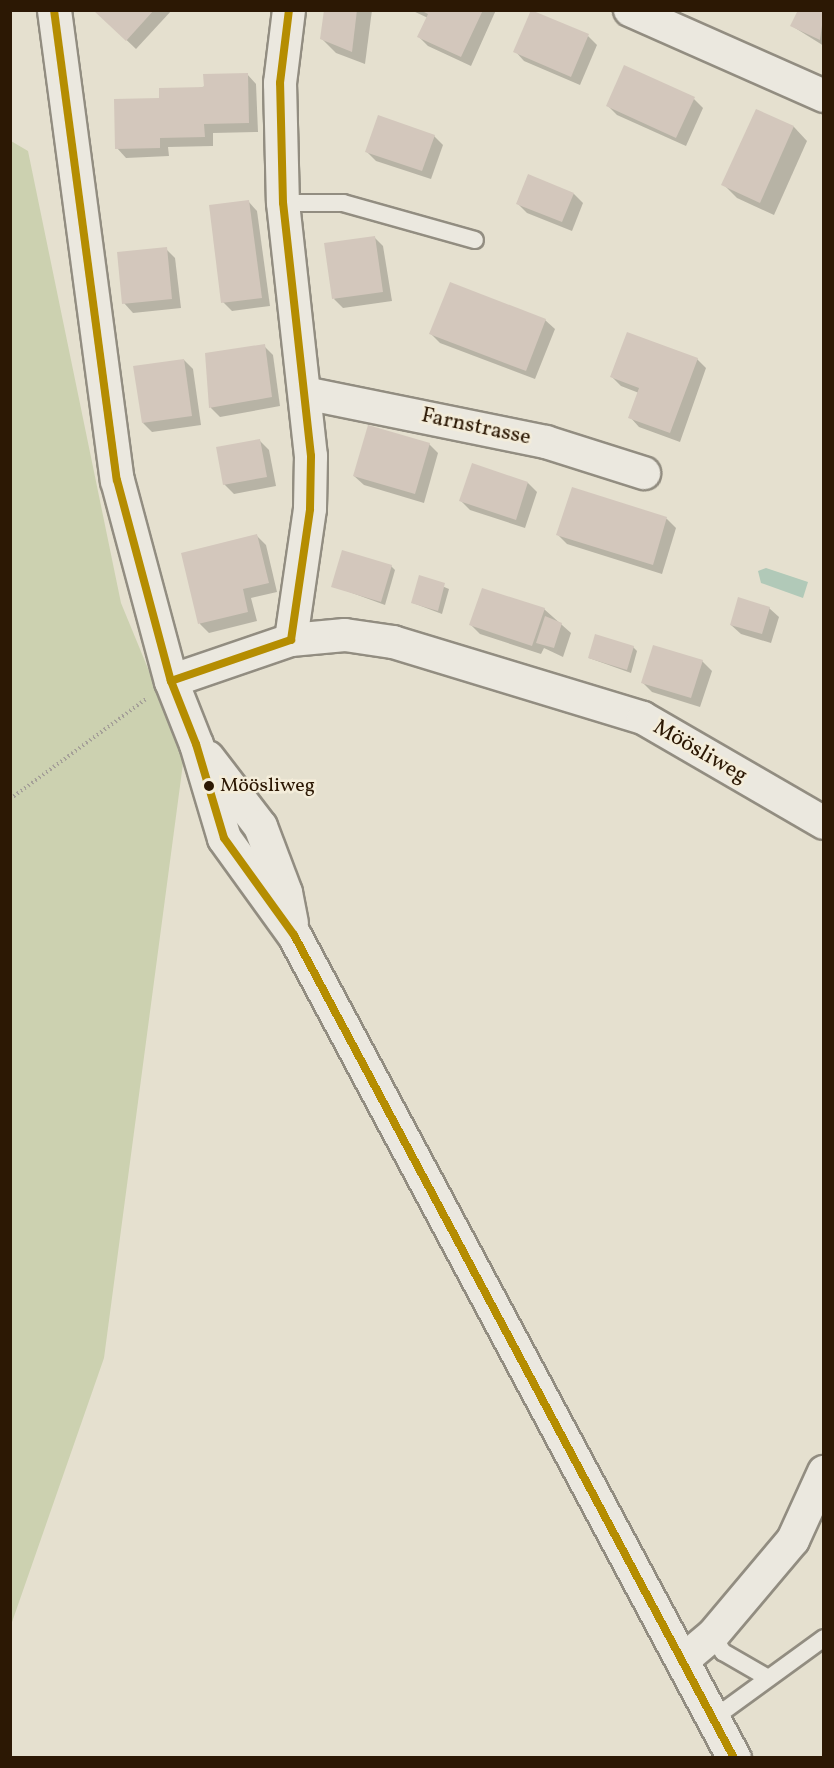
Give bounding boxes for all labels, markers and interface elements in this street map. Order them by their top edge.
street label: Farnstrasse [419,403,533,451]
street label: Möösliweg [648,714,752,790]
place label: Möösliweg [220,774,315,798]
marker: Möösliweg [203,780,215,792]

